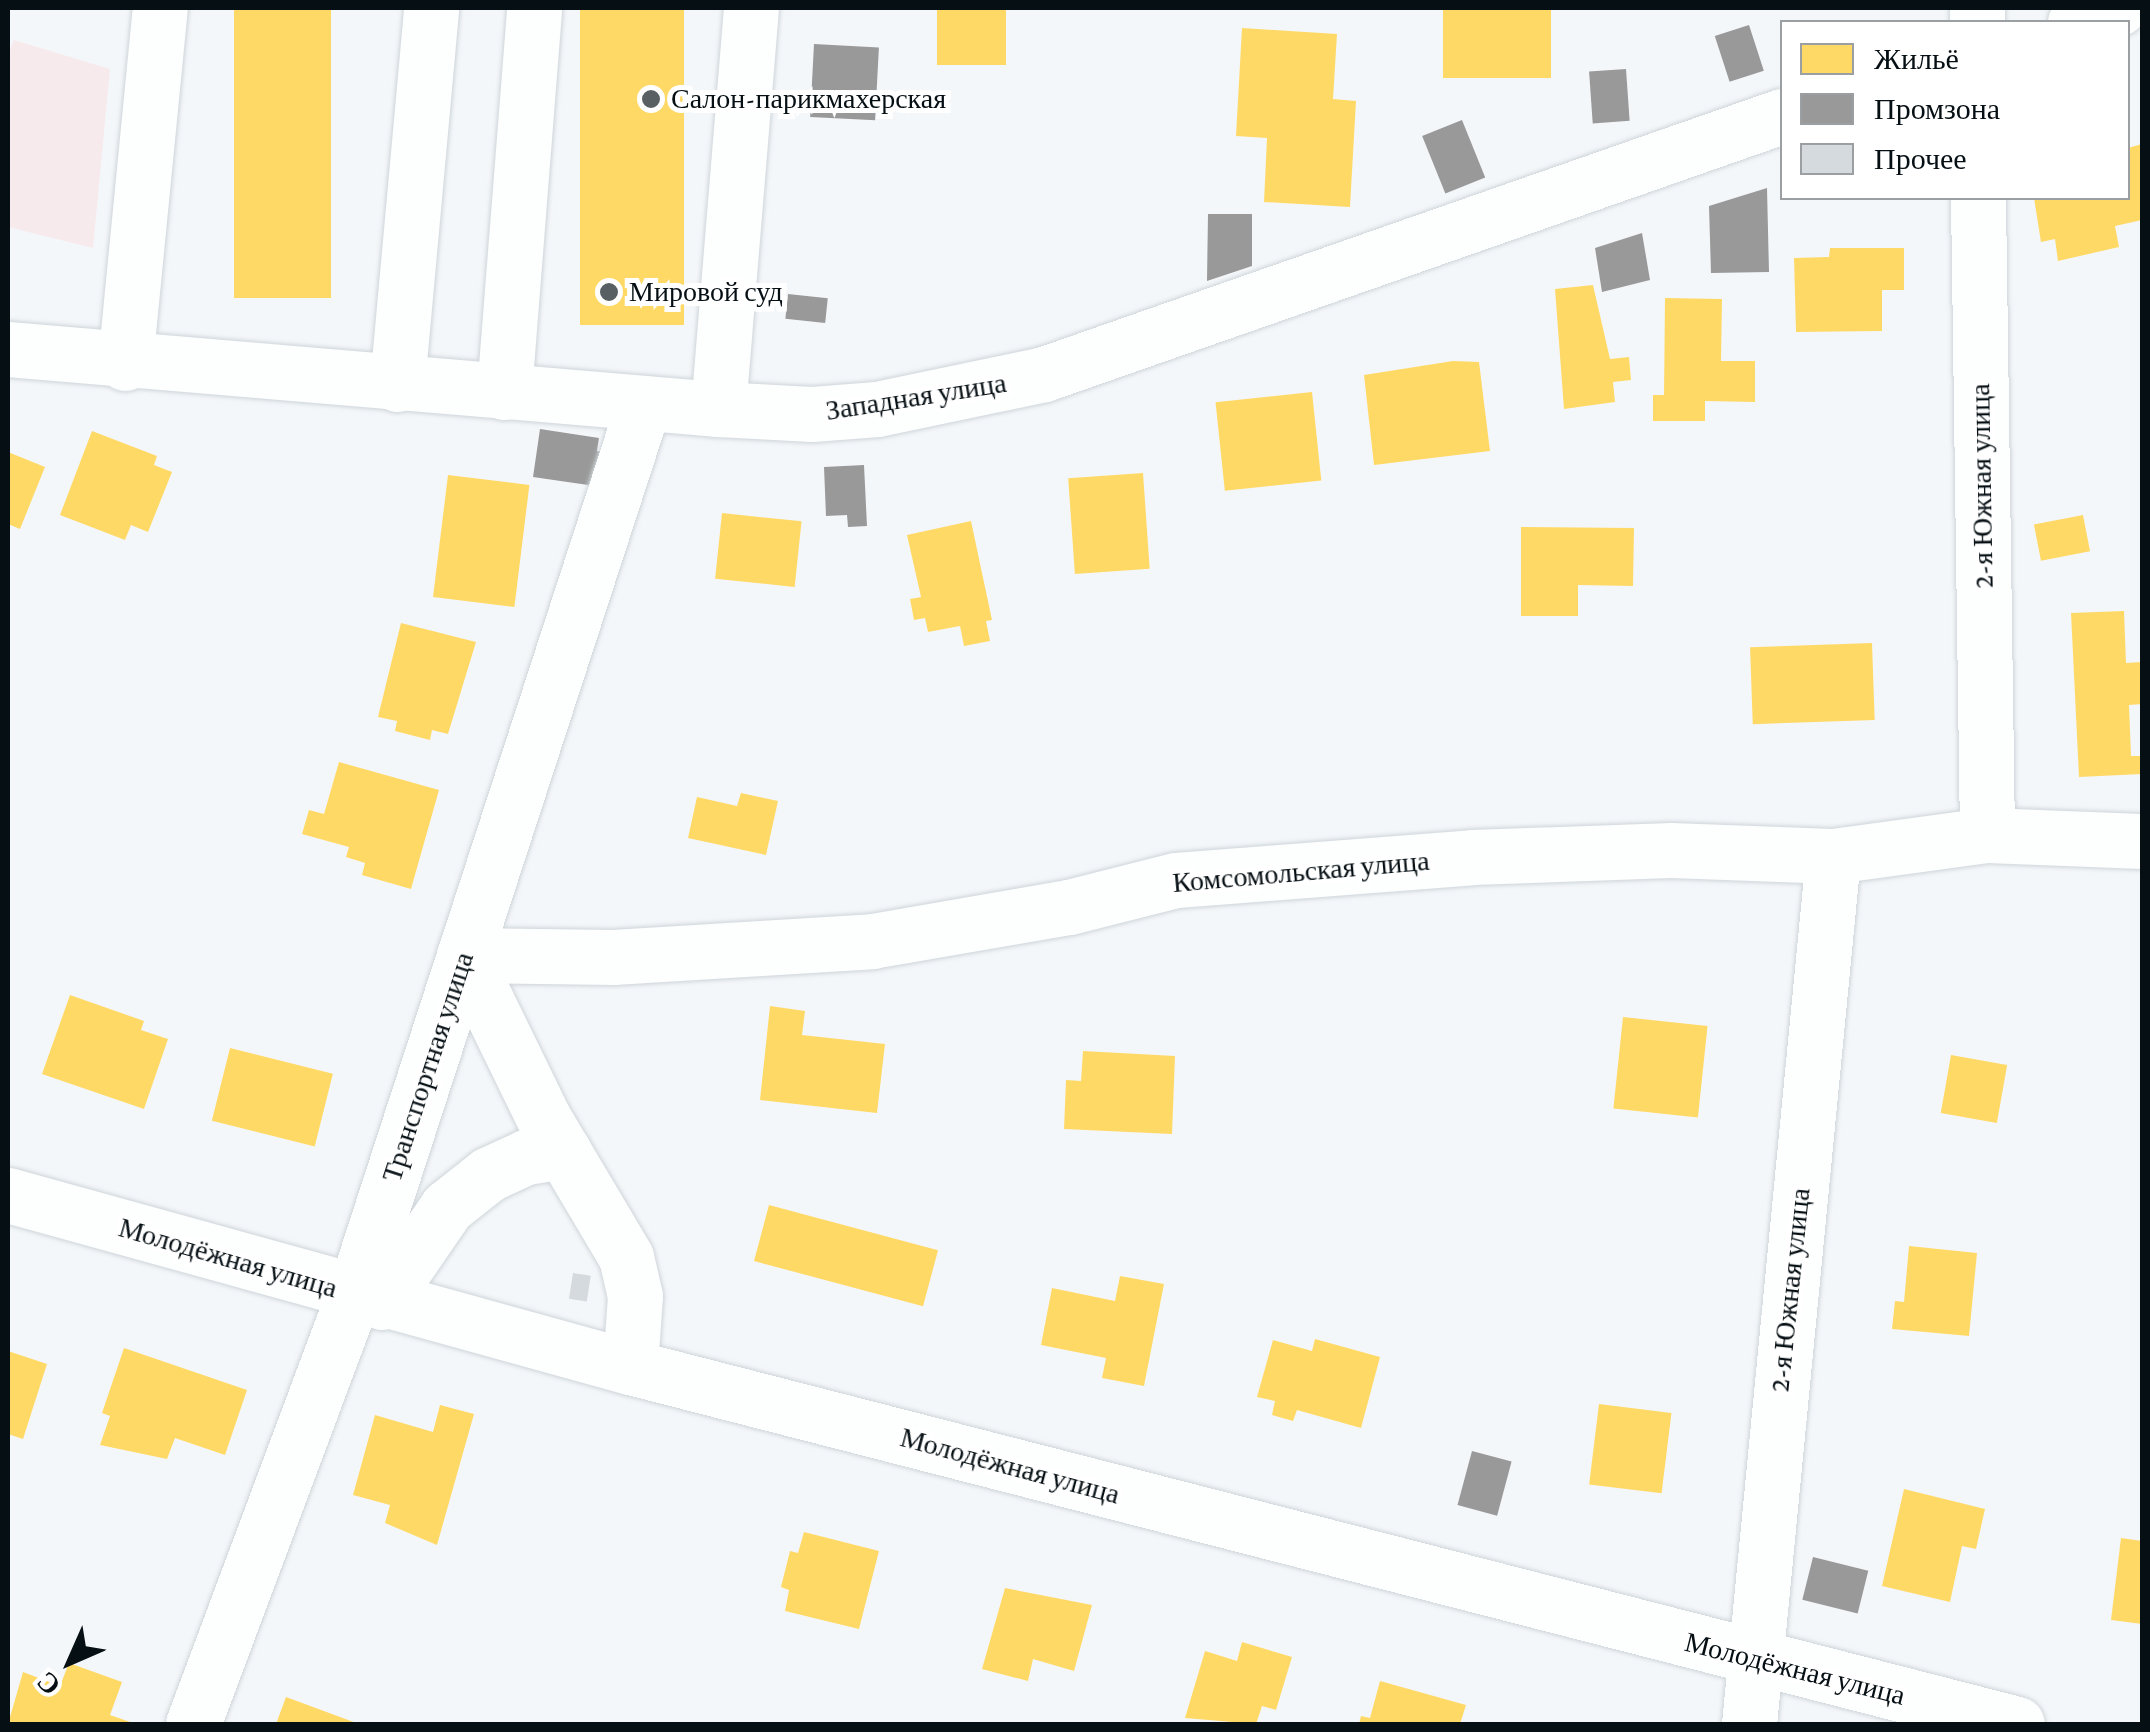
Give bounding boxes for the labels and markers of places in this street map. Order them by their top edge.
place label: Салон-парикмахерская [671,82,946,116]
marker: Салон-парикмахерская [640,88,662,110]
place label: Мировой суд [629,275,783,309]
marker: Мировой суд [598,281,620,303]

